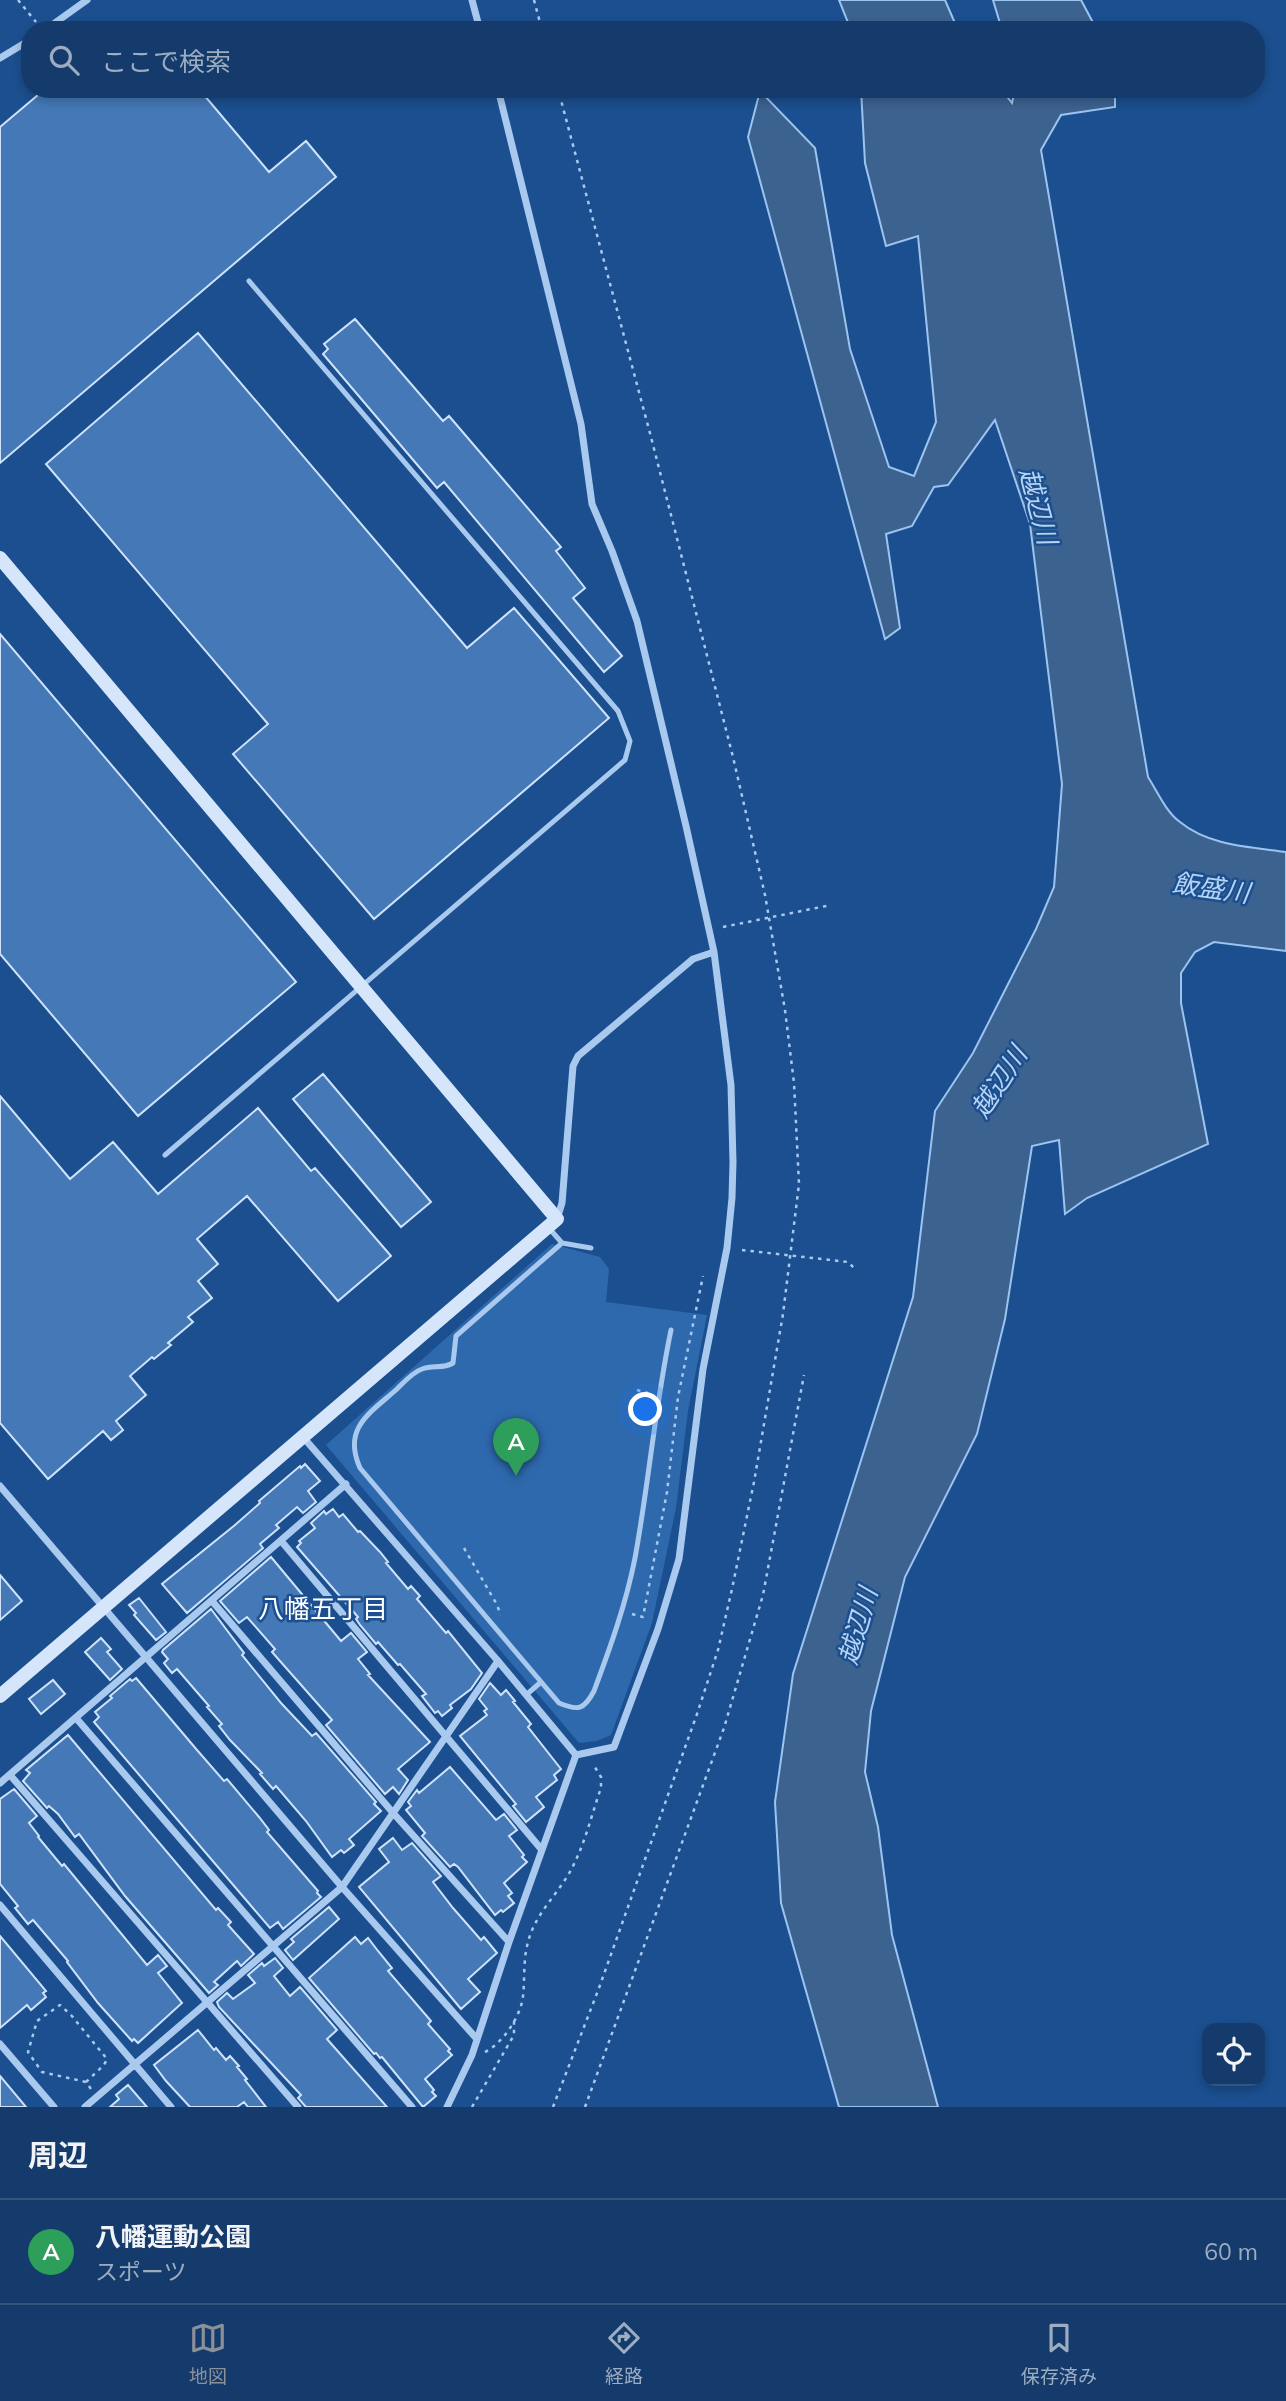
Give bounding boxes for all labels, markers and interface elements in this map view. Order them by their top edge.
search box [21,21,1265,98]
icon: search [45,41,83,79]
text: ここで検索 [101,45,231,78]
water label: 越辺川 [1012,464,1065,551]
water label: 飯盛川 [1170,866,1255,910]
water label: 越辺川 [963,1038,1035,1123]
your location [628,1392,662,1426]
pin: A [493,1418,539,1476]
water label: 越辺川 [831,1581,885,1668]
district label: 八幡五丁目 [258,1592,388,1625]
map controls [1202,2023,1265,2086]
button: locate [1202,2023,1265,2086]
text: 周辺 [28,2136,88,2174]
text: 八幡運動公園 [95,2220,251,2253]
text: A [42,2237,60,2266]
text: 60 m [1204,2237,1258,2266]
text: スポーツ [95,2257,187,2286]
tab: 地図 [189,2319,227,2388]
tab: 経路 [605,2319,643,2388]
tab: 保存済み [1021,2319,1097,2388]

